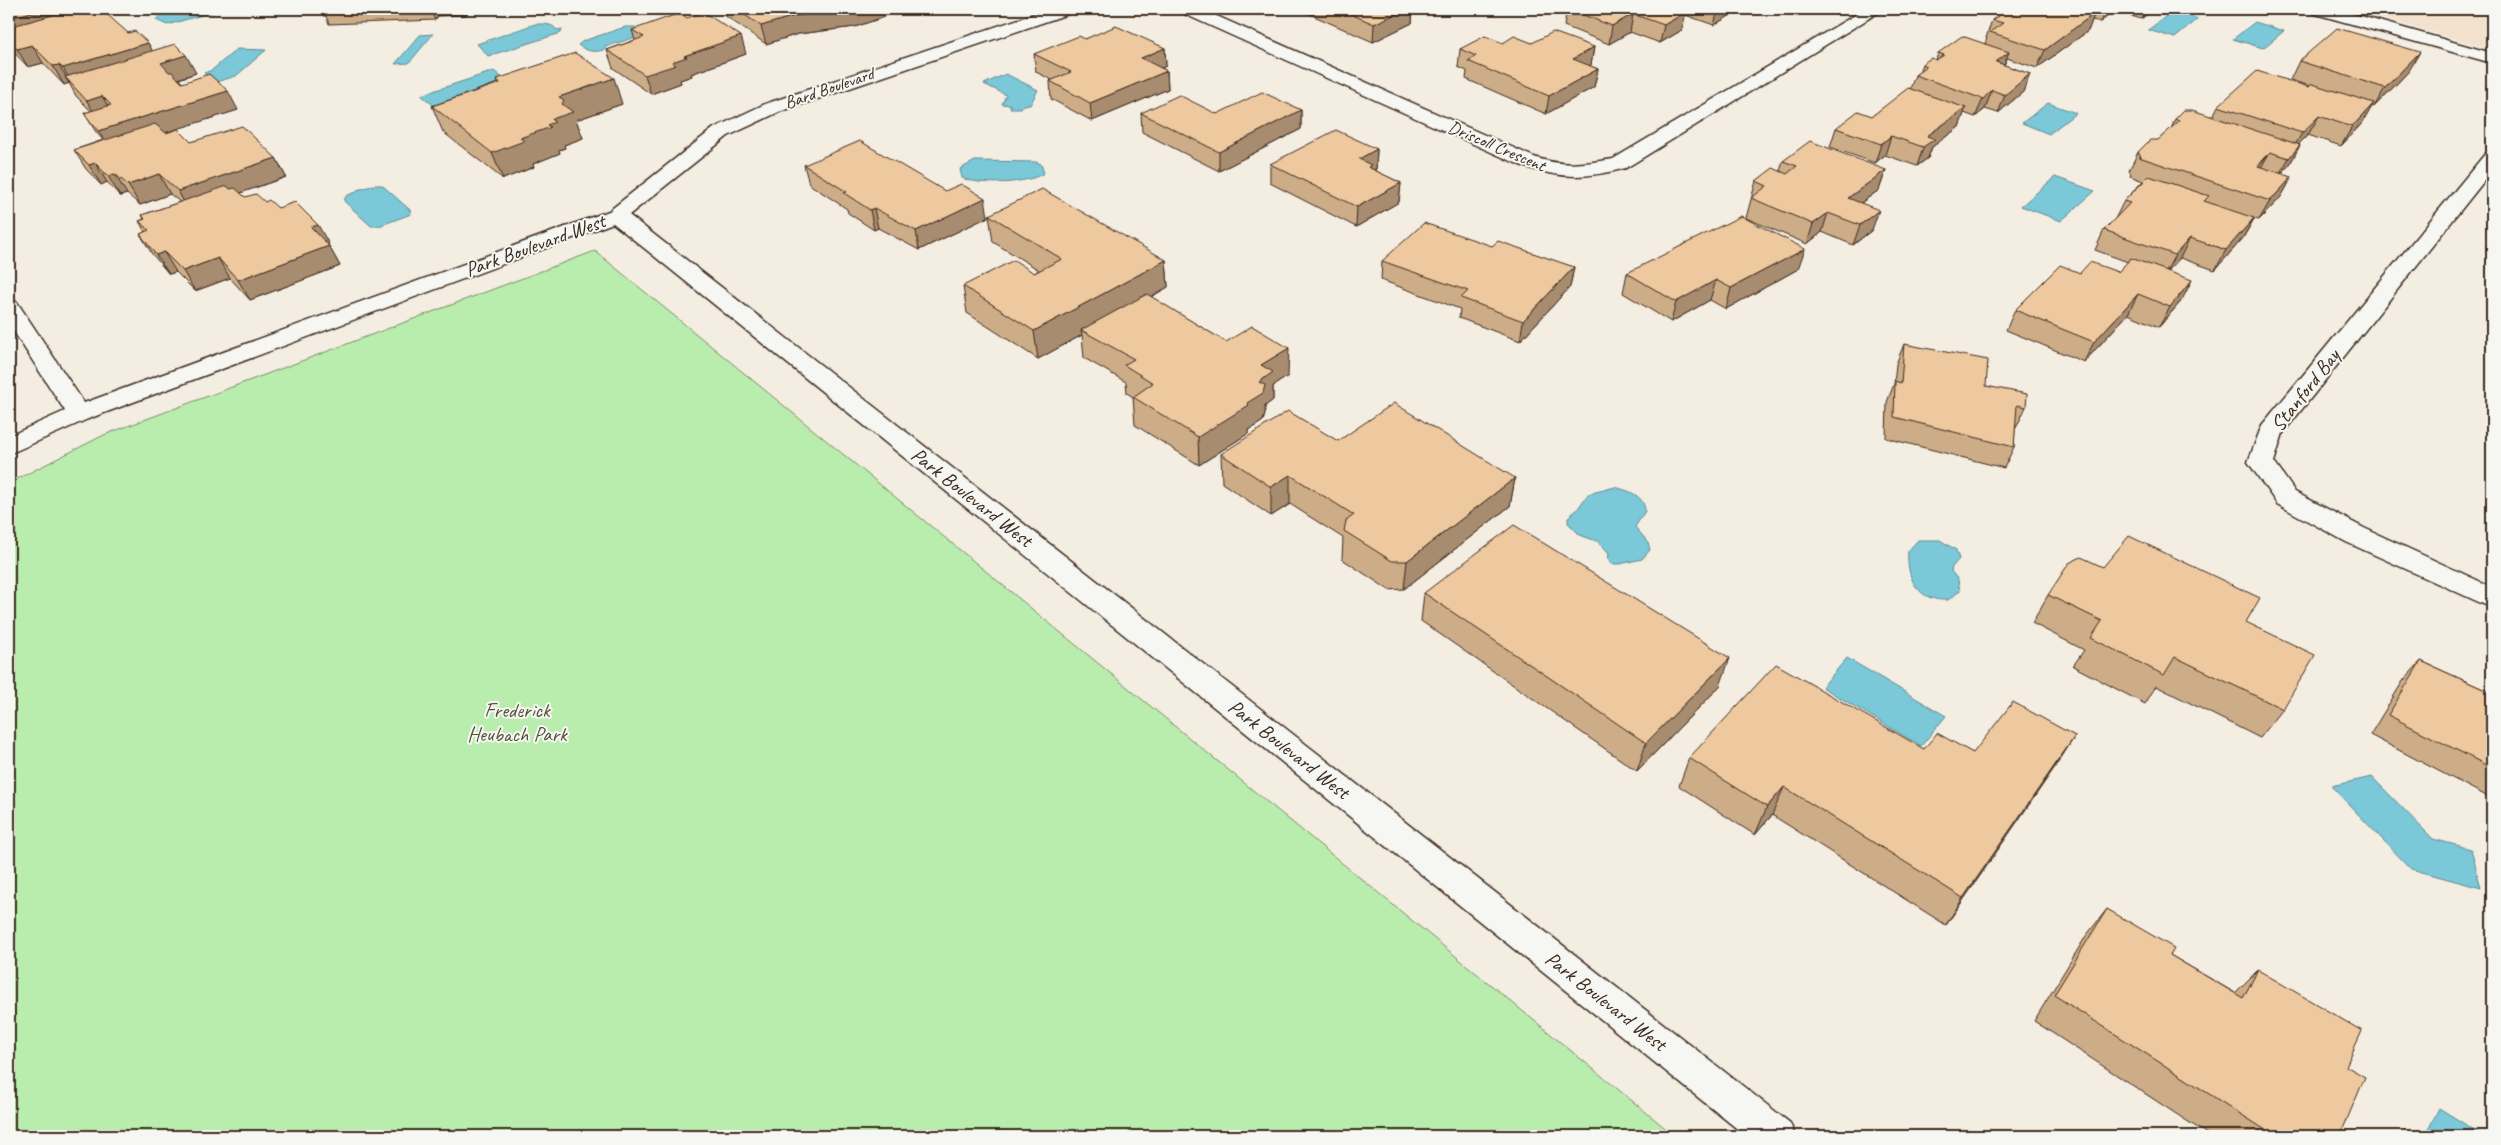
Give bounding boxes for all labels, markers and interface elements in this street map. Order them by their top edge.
street label: Bard Boulevard [781,62,879,114]
street label: Driscoll Crescent [1445,116,1551,177]
street label: Park Boulevard West [461,207,610,282]
street label: Stanford Bay [2265,342,2346,436]
street label: Park Boulevard West [906,441,1040,554]
street label: Park Boulevard West [1223,693,1357,806]
park label: Frederick Heubach Park [467,697,568,747]
street label: Park Boulevard West [1540,945,1674,1058]

